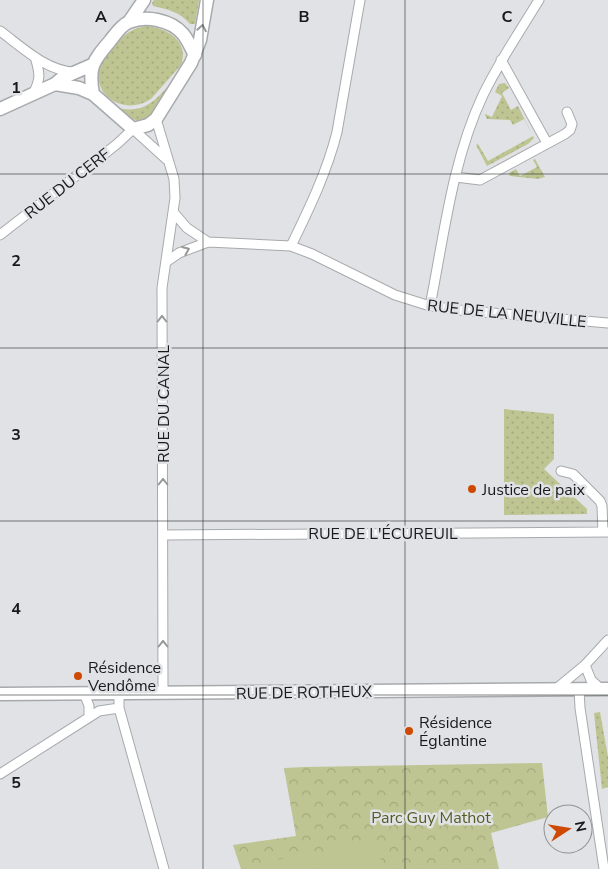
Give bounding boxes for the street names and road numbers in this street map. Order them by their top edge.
street label: RUE DU CERF [20,143,115,224]
street label: RUE DE LA NEUVILLE [426,295,588,333]
street label: RUE DU CANAL [153,345,175,463]
street label: RUE DE L'ÉCUREUIL [308,523,458,545]
street label: RUE DE ROTHEUX [236,681,373,705]

